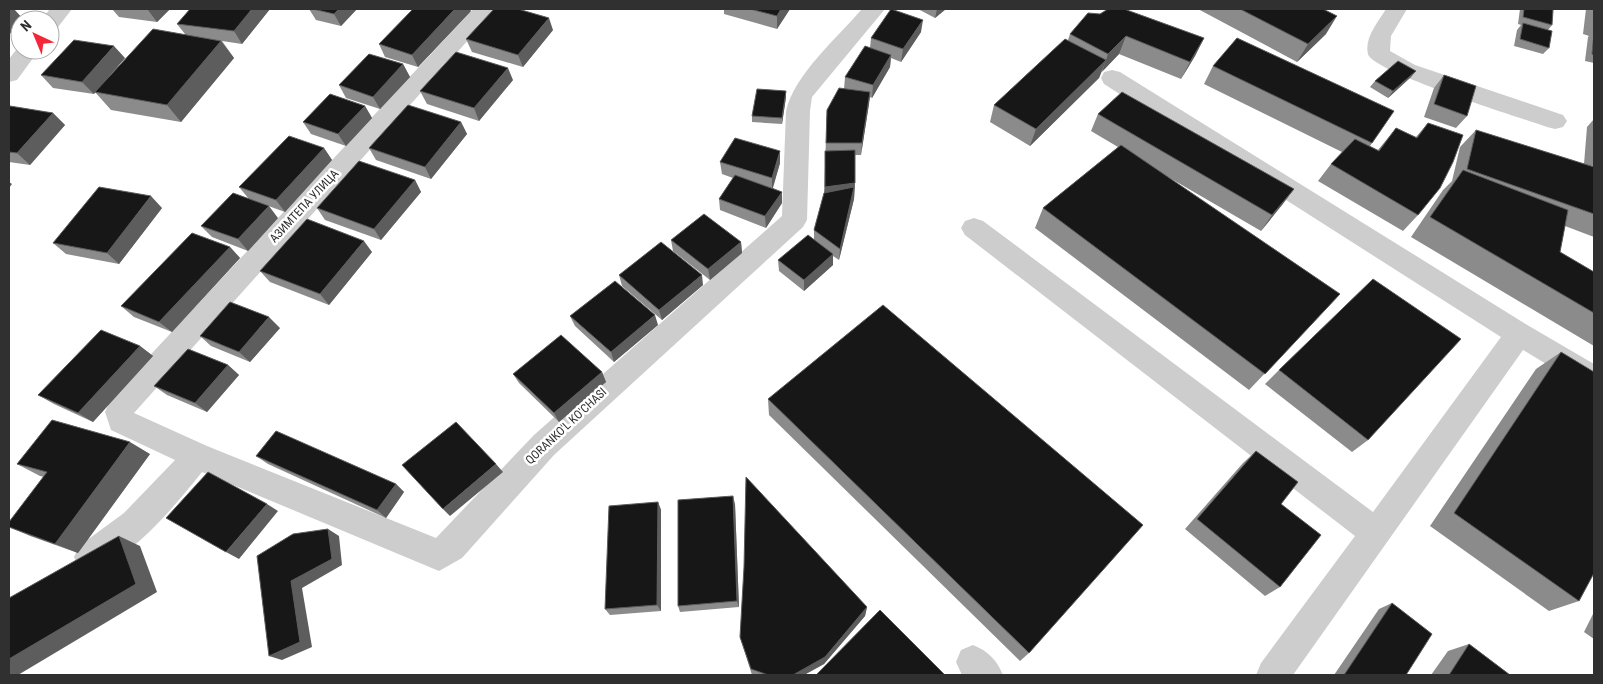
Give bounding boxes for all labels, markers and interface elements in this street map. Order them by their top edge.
north arrow [10,10,60,60]
text: N [17,17,35,34]
street label: АЗИМТЕПА УЛИЦА [267,167,341,245]
street label: QORANKO'L KO'CHASI [523,385,609,467]

